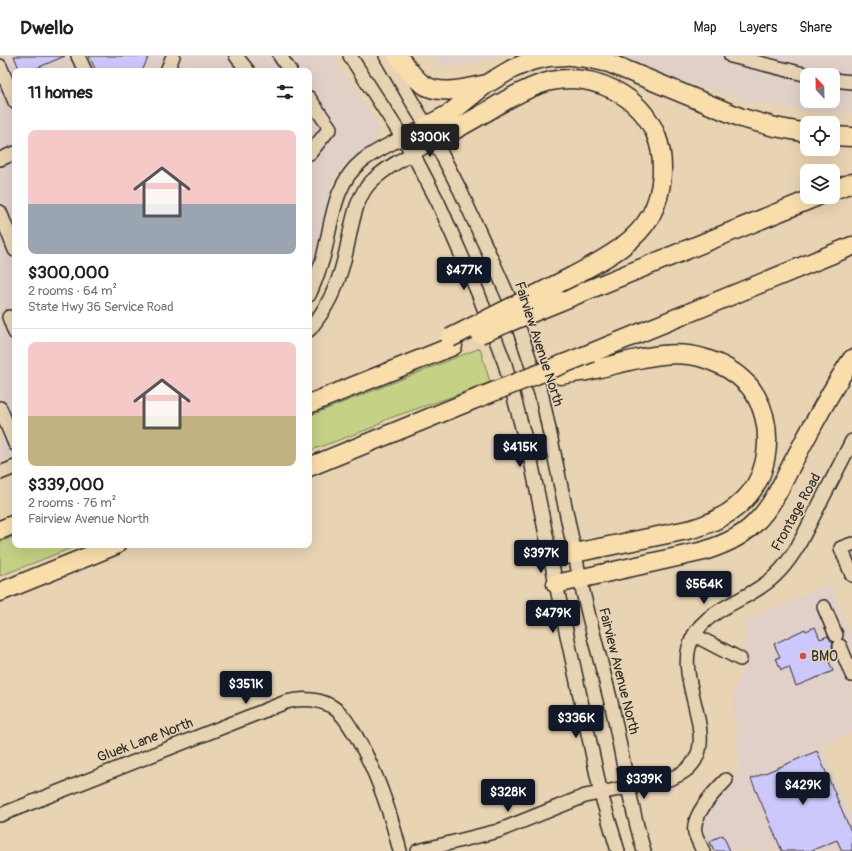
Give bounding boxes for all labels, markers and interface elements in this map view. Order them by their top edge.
text: Dwello [20,16,73,40]
text: Map [694,19,717,36]
text: Layers [739,19,777,36]
text: Share [799,19,832,36]
north arrow [800,68,840,108]
map controls [800,68,840,204]
icon: filters [274,81,296,103]
text: 11 homes [28,82,93,103]
button: locate [800,116,840,156]
pin: $300K [402,124,458,158]
text: $300K [410,129,450,145]
icon: home [126,156,198,228]
button: layers [800,164,840,204]
pin: $477K [436,257,492,291]
text: $300,000 [28,262,109,283]
text: $477K [446,262,482,278]
street label: Fairview Avenue North [511,280,567,408]
text: 2 rooms · 64 m² [28,283,117,299]
text: State Hwy 36 Service Road [28,299,174,315]
icon: home [126,368,198,440]
pin: $415K [492,434,548,468]
text: $415K [503,439,537,455]
street label: Frontage Road [768,470,824,554]
text: $339,000 [28,474,104,495]
text: 2 rooms · 76 m² [28,495,116,511]
text: Fairview Avenue North [28,511,149,527]
pin: $397K [513,540,569,574]
text: $397K [523,545,559,561]
pin: $564K [676,571,732,605]
text: $564K [685,576,723,592]
pin: $479K [525,600,581,634]
text: $479K [535,605,571,621]
street label: Fairview Avenue North [595,606,643,736]
place label: BMO [811,648,838,665]
marker: BMO [798,651,808,661]
pin: $351K [218,671,274,705]
text: $351K [229,676,263,692]
pin: $336K [548,705,604,739]
text: $336K [558,710,594,726]
street label: Gluek Lane North [95,714,195,766]
pin: $339K [616,766,672,800]
text: $339K [626,771,662,787]
pin: $429K [775,772,831,806]
text: $429K [785,777,821,793]
pin: $328K [480,779,536,813]
text: $328K [490,784,526,800]

